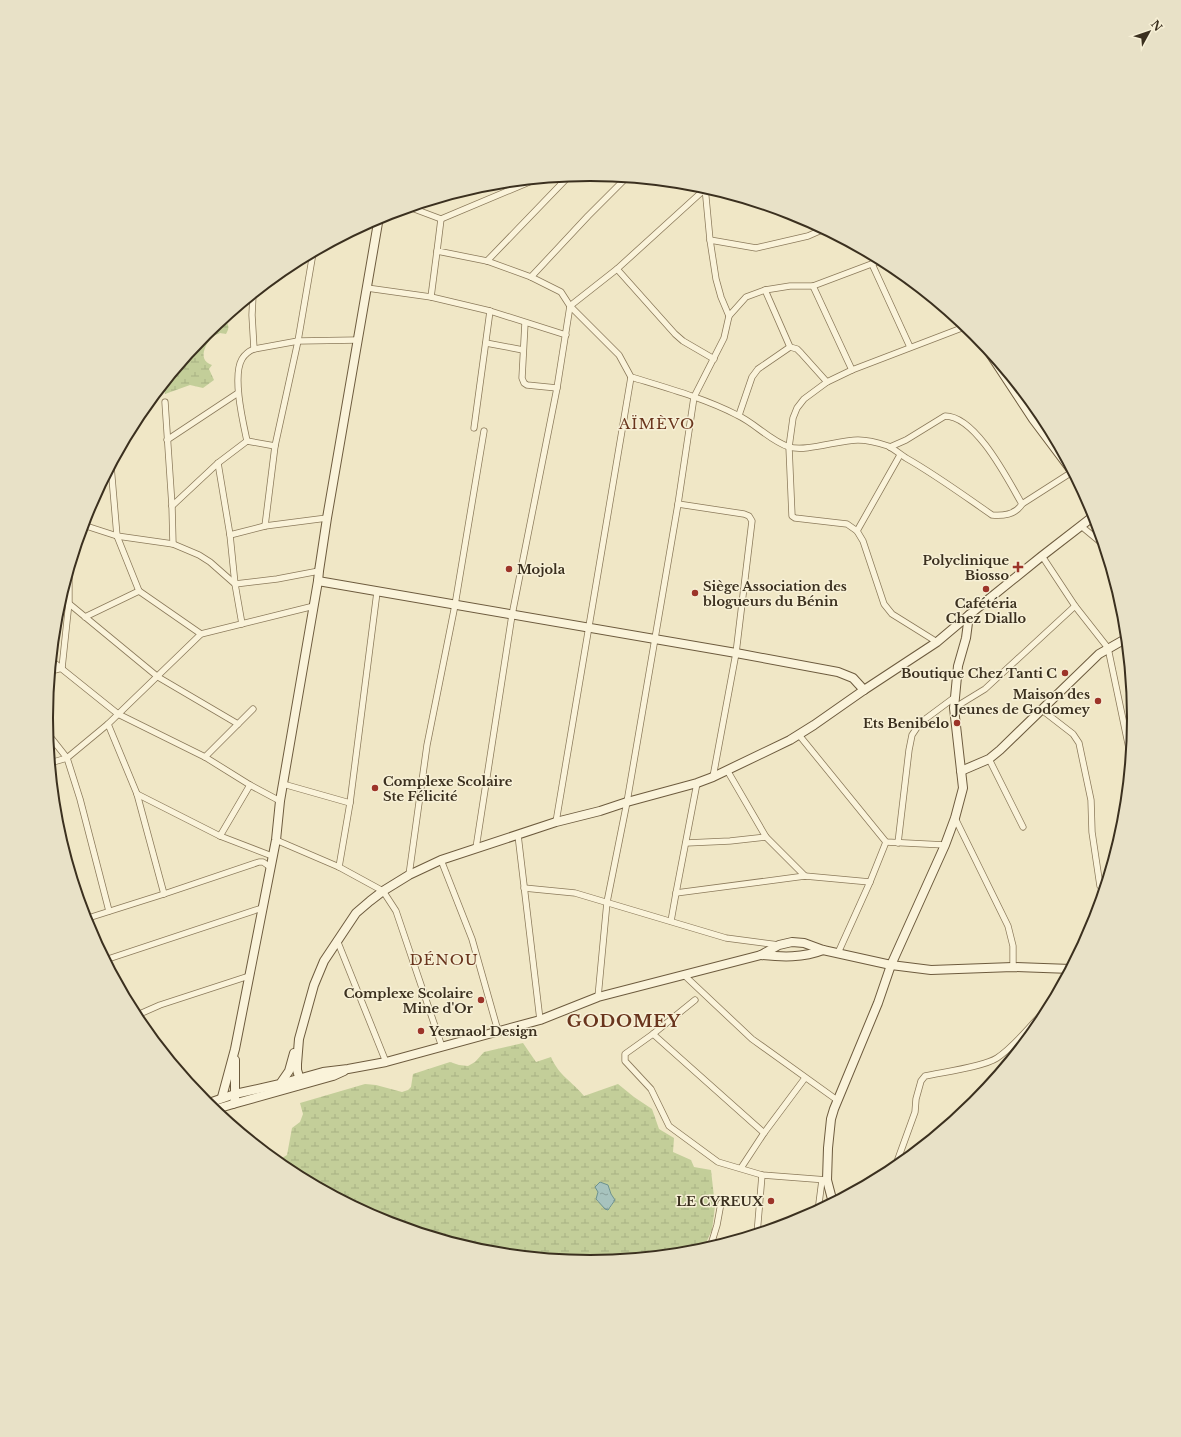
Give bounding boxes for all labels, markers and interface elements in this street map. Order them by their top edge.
north arrow [1129,12,1169,52]
text: N [1148,17,1166,35]
district label: AÏMÈVO [618,414,695,433]
place label: Polyclinique Biosso [922,552,1009,584]
place label: Mojola [517,561,566,578]
marker: Polyclinique Biosso [1012,561,1024,573]
marker: Mojola [504,564,514,574]
place label: Siège Association des blogueurs du Bénin [702,578,847,610]
marker: Cafétéria Chez Diallo [981,584,991,594]
marker: Siège Association des blogueurs du Bénin [690,588,700,598]
place label: Cafétéria Chez Diallo [946,595,1027,627]
place label: Boutique Chez Tanti C [901,665,1057,682]
marker: Boutique Chez Tanti C [1060,668,1070,678]
place label: Maison des Jeunes de Godomey [951,686,1091,718]
marker: Maison des Jeunes de Godomey [1093,696,1103,706]
place label: Ets Benibelo [863,715,949,732]
marker: Ets Benibelo [952,718,962,728]
place label: Complexe Scolaire Ste Félicité [383,773,513,805]
marker: Complexe Scolaire Ste Félicité [370,783,380,793]
district label: DÉNOU [409,950,479,969]
place label: Complexe Scolaire Mine d'Or [344,985,474,1017]
marker: Complexe Scolaire Mine d'Or [476,995,486,1005]
district label: GODOMEY [567,1011,681,1032]
place label: Yesmaol Design [428,1023,538,1040]
marker: Yesmaol Design [416,1026,426,1036]
place label: LE CYREUX [676,1193,764,1210]
marker: LE CYREUX [766,1196,776,1206]

